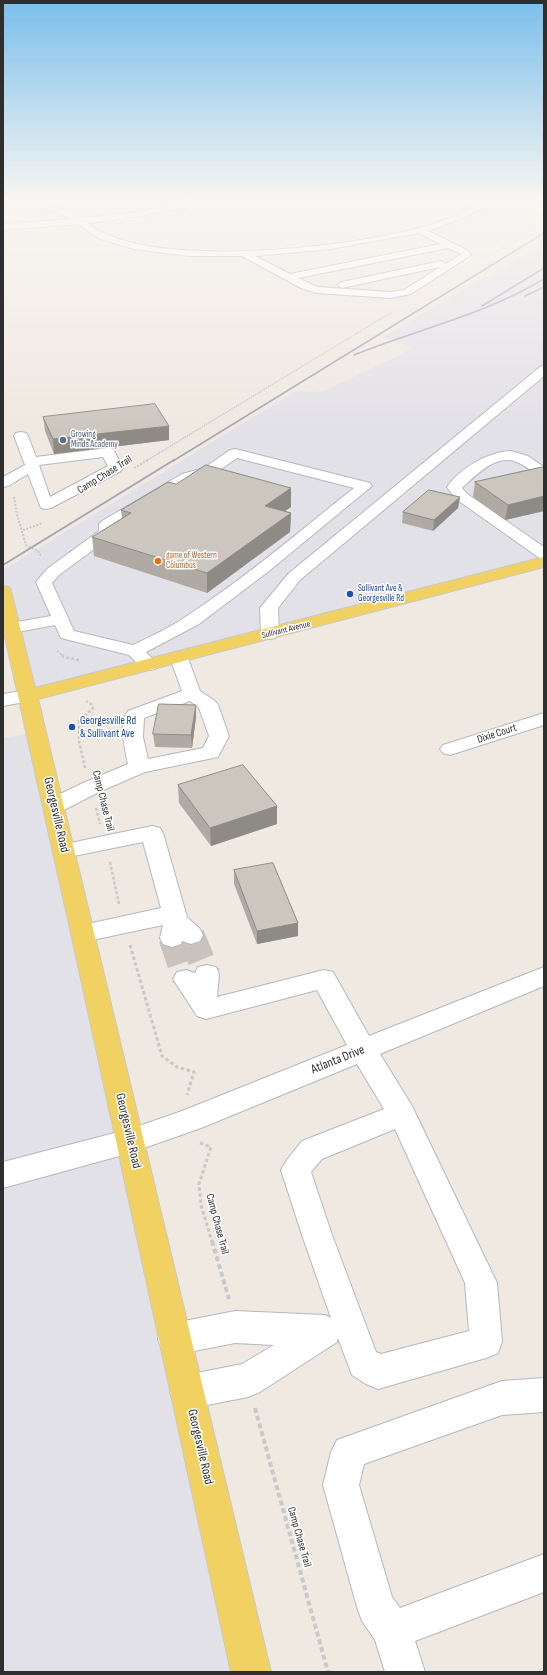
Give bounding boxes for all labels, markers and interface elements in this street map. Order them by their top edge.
place label: Growing Minds Academy [71,430,118,451]
marker: Growing Minds Academy [58,435,68,445]
street label: Camp Chase Trail [75,453,135,497]
place label: game of Western Columbus [166,551,217,572]
marker: game of Western Columbus [153,556,163,566]
place label: Sullivant Ave & Georgesville Rd [358,584,404,605]
marker: Sullivant Ave & Georgesville Rd [345,589,355,599]
street label: Sullivant Avenue [261,619,311,641]
place label: Georgesville Rd & Sullivant Ave [80,714,136,740]
street label: Dixie Court [476,721,518,747]
marker: Georgesville Rd & Sullivant Ave [67,722,77,732]
street label: Camp Chase Trail [89,769,117,833]
street label: Georgesville Road [40,776,72,854]
street label: Atlanta Drive [309,1042,367,1078]
street label: Georgesville Road [112,1092,144,1170]
street label: Camp Chase Trail [203,1192,231,1256]
street label: Georgesville Road [184,1408,216,1486]
street label: Camp Chase Trail [284,1505,314,1569]

